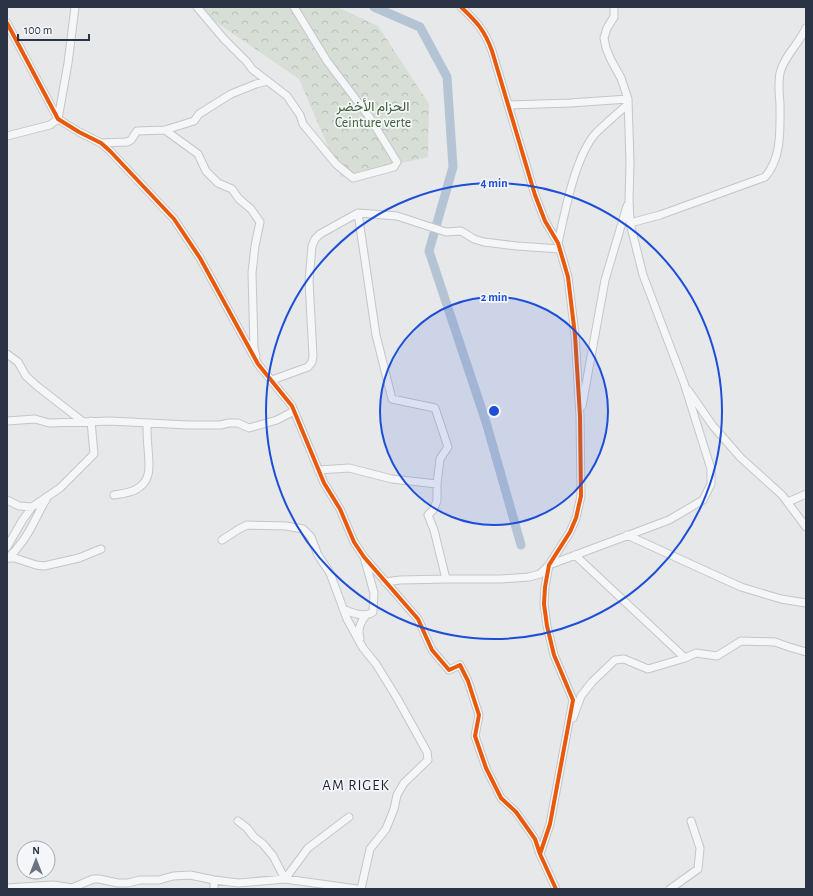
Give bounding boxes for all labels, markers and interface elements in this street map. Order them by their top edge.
scale bar [18,16,89,42]
text: 100 m [24,24,52,36]
park label: الحزام الأخضر Ceinture verte [335,98,411,130]
text: 4 min [480,177,508,189]
text: 2 min [481,291,507,303]
centre of rings [487,404,501,418]
district label: AM RIGEK [322,778,390,793]
north arrow [16,840,56,880]
text: N [32,845,40,856]

